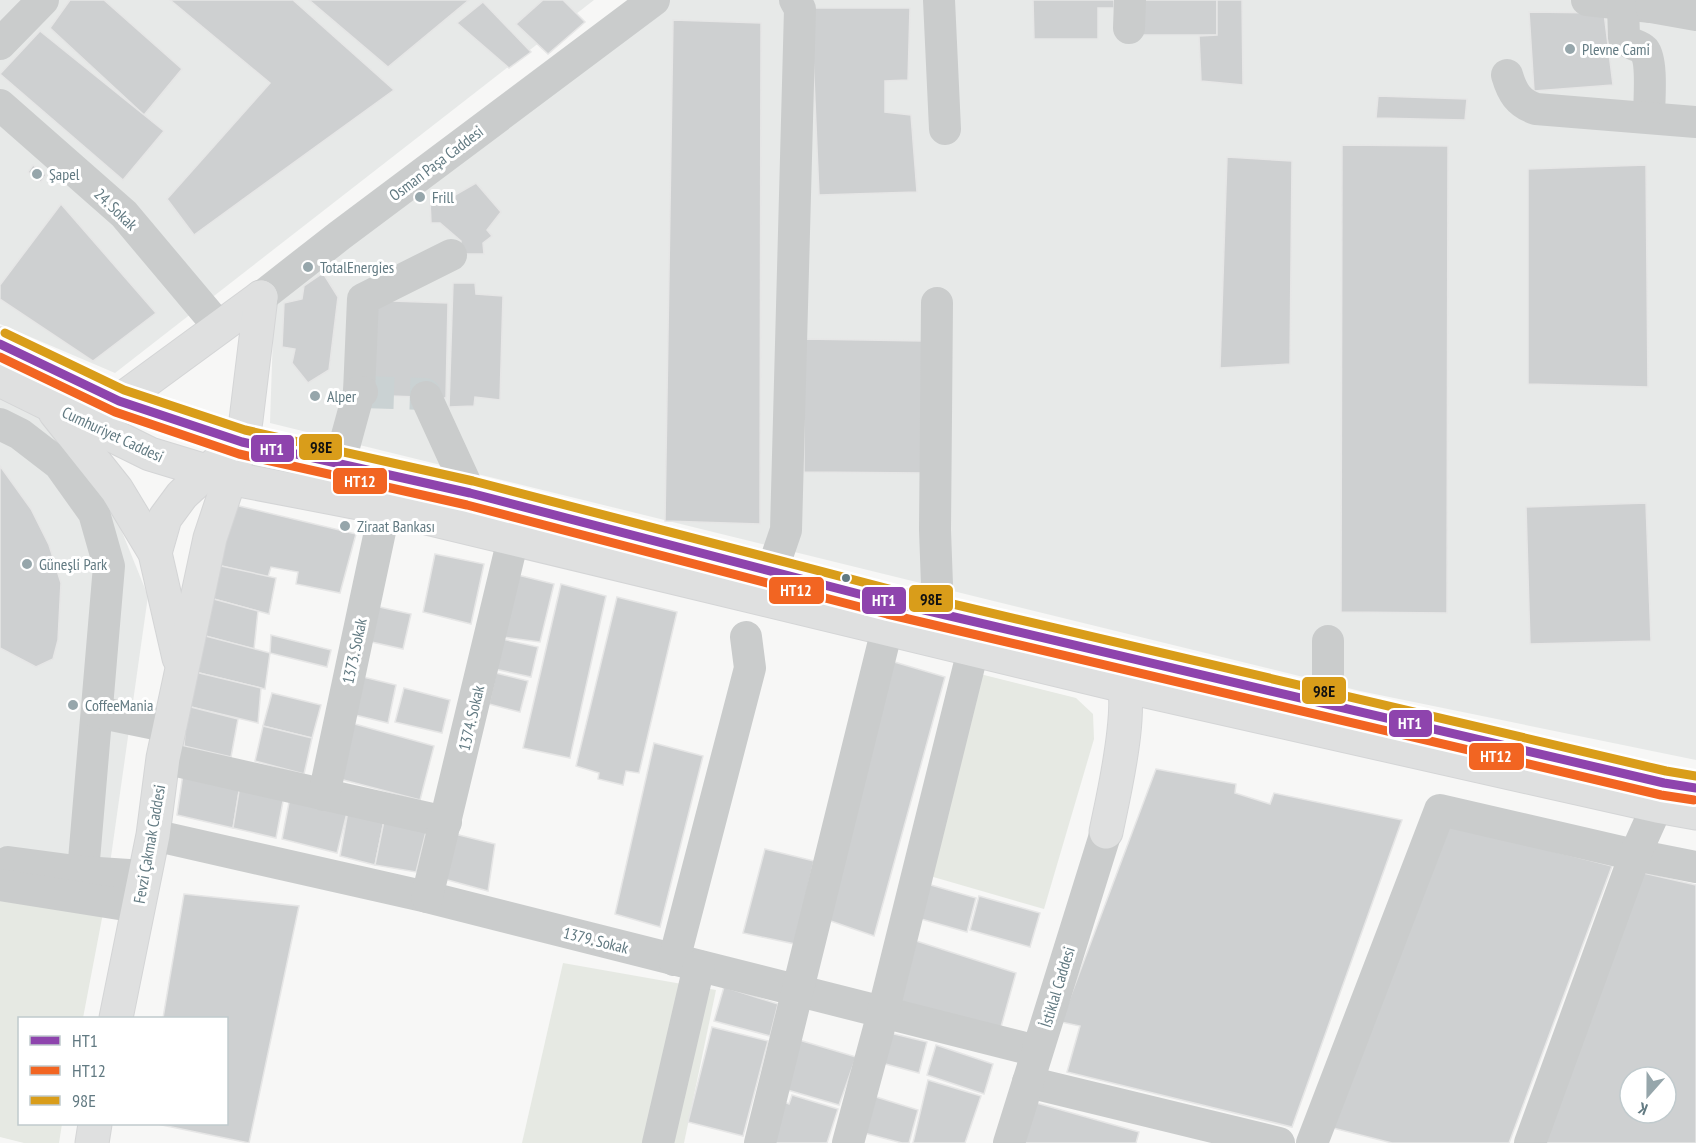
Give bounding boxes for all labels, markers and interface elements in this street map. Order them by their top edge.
place label: Plevne Cami [1582,39,1650,59]
marker: Plevne Cami [1563,42,1577,56]
street label: Osman Paşa Caddesi [385,121,487,205]
place label: Şapel [49,164,80,184]
marker: Şapel [30,167,44,181]
street label: 24. Sokak [90,184,142,235]
place label: Frill [432,187,454,207]
marker: Frill [413,190,427,204]
place label: TotalEnergies [320,257,394,277]
marker: TotalEnergies [301,260,315,274]
place label: Alper [327,386,357,406]
marker: Alper [308,389,322,403]
street label: Cumhuriyet Caddesi [59,402,167,466]
line badge: 98E [298,433,343,461]
line badge: HT1 [250,434,295,463]
text: 98E [310,437,332,457]
text: HT1 [260,439,284,459]
line badge: HT12 [332,467,388,495]
text: HT12 [344,471,376,491]
place label: Ziraat Bankası [357,516,435,536]
marker: Ziraat Bankası [338,519,352,533]
place label: Güneşli Park [39,554,108,574]
marker: Güneşli Park [20,557,34,571]
unlabelled marker [840,572,852,584]
line badge: HT12 [768,576,825,605]
text: HT12 [780,580,812,600]
line badge: 98E [908,584,954,613]
line badge: HT1 [861,586,907,615]
text: 98E [920,589,942,609]
text: HT1 [872,590,896,610]
street label: 1373. Sokak [337,616,371,686]
line badge: 98E [1301,676,1347,705]
text: 98E [1313,681,1335,701]
street label: 1374. Sokak [454,683,488,753]
place label: CoffeeMania [85,695,153,715]
marker: CoffeeMania [66,698,80,712]
line badge: HT1 [1388,709,1433,738]
text: HT1 [1398,713,1422,733]
line badge: HT12 [1468,742,1525,771]
text: HT12 [1480,746,1512,766]
street label: Fevzi Çakmak Caddesi [129,783,169,905]
street label: 1379. Sokak [561,922,631,958]
street label: İstiklal Caddesi [1035,944,1079,1030]
legend [18,1017,228,1125]
text: HT1 [72,1029,98,1052]
text: HT12 [72,1059,106,1082]
north arrow [1618,1065,1678,1125]
text: 98E [72,1089,96,1112]
text: K [1635,1098,1650,1120]

